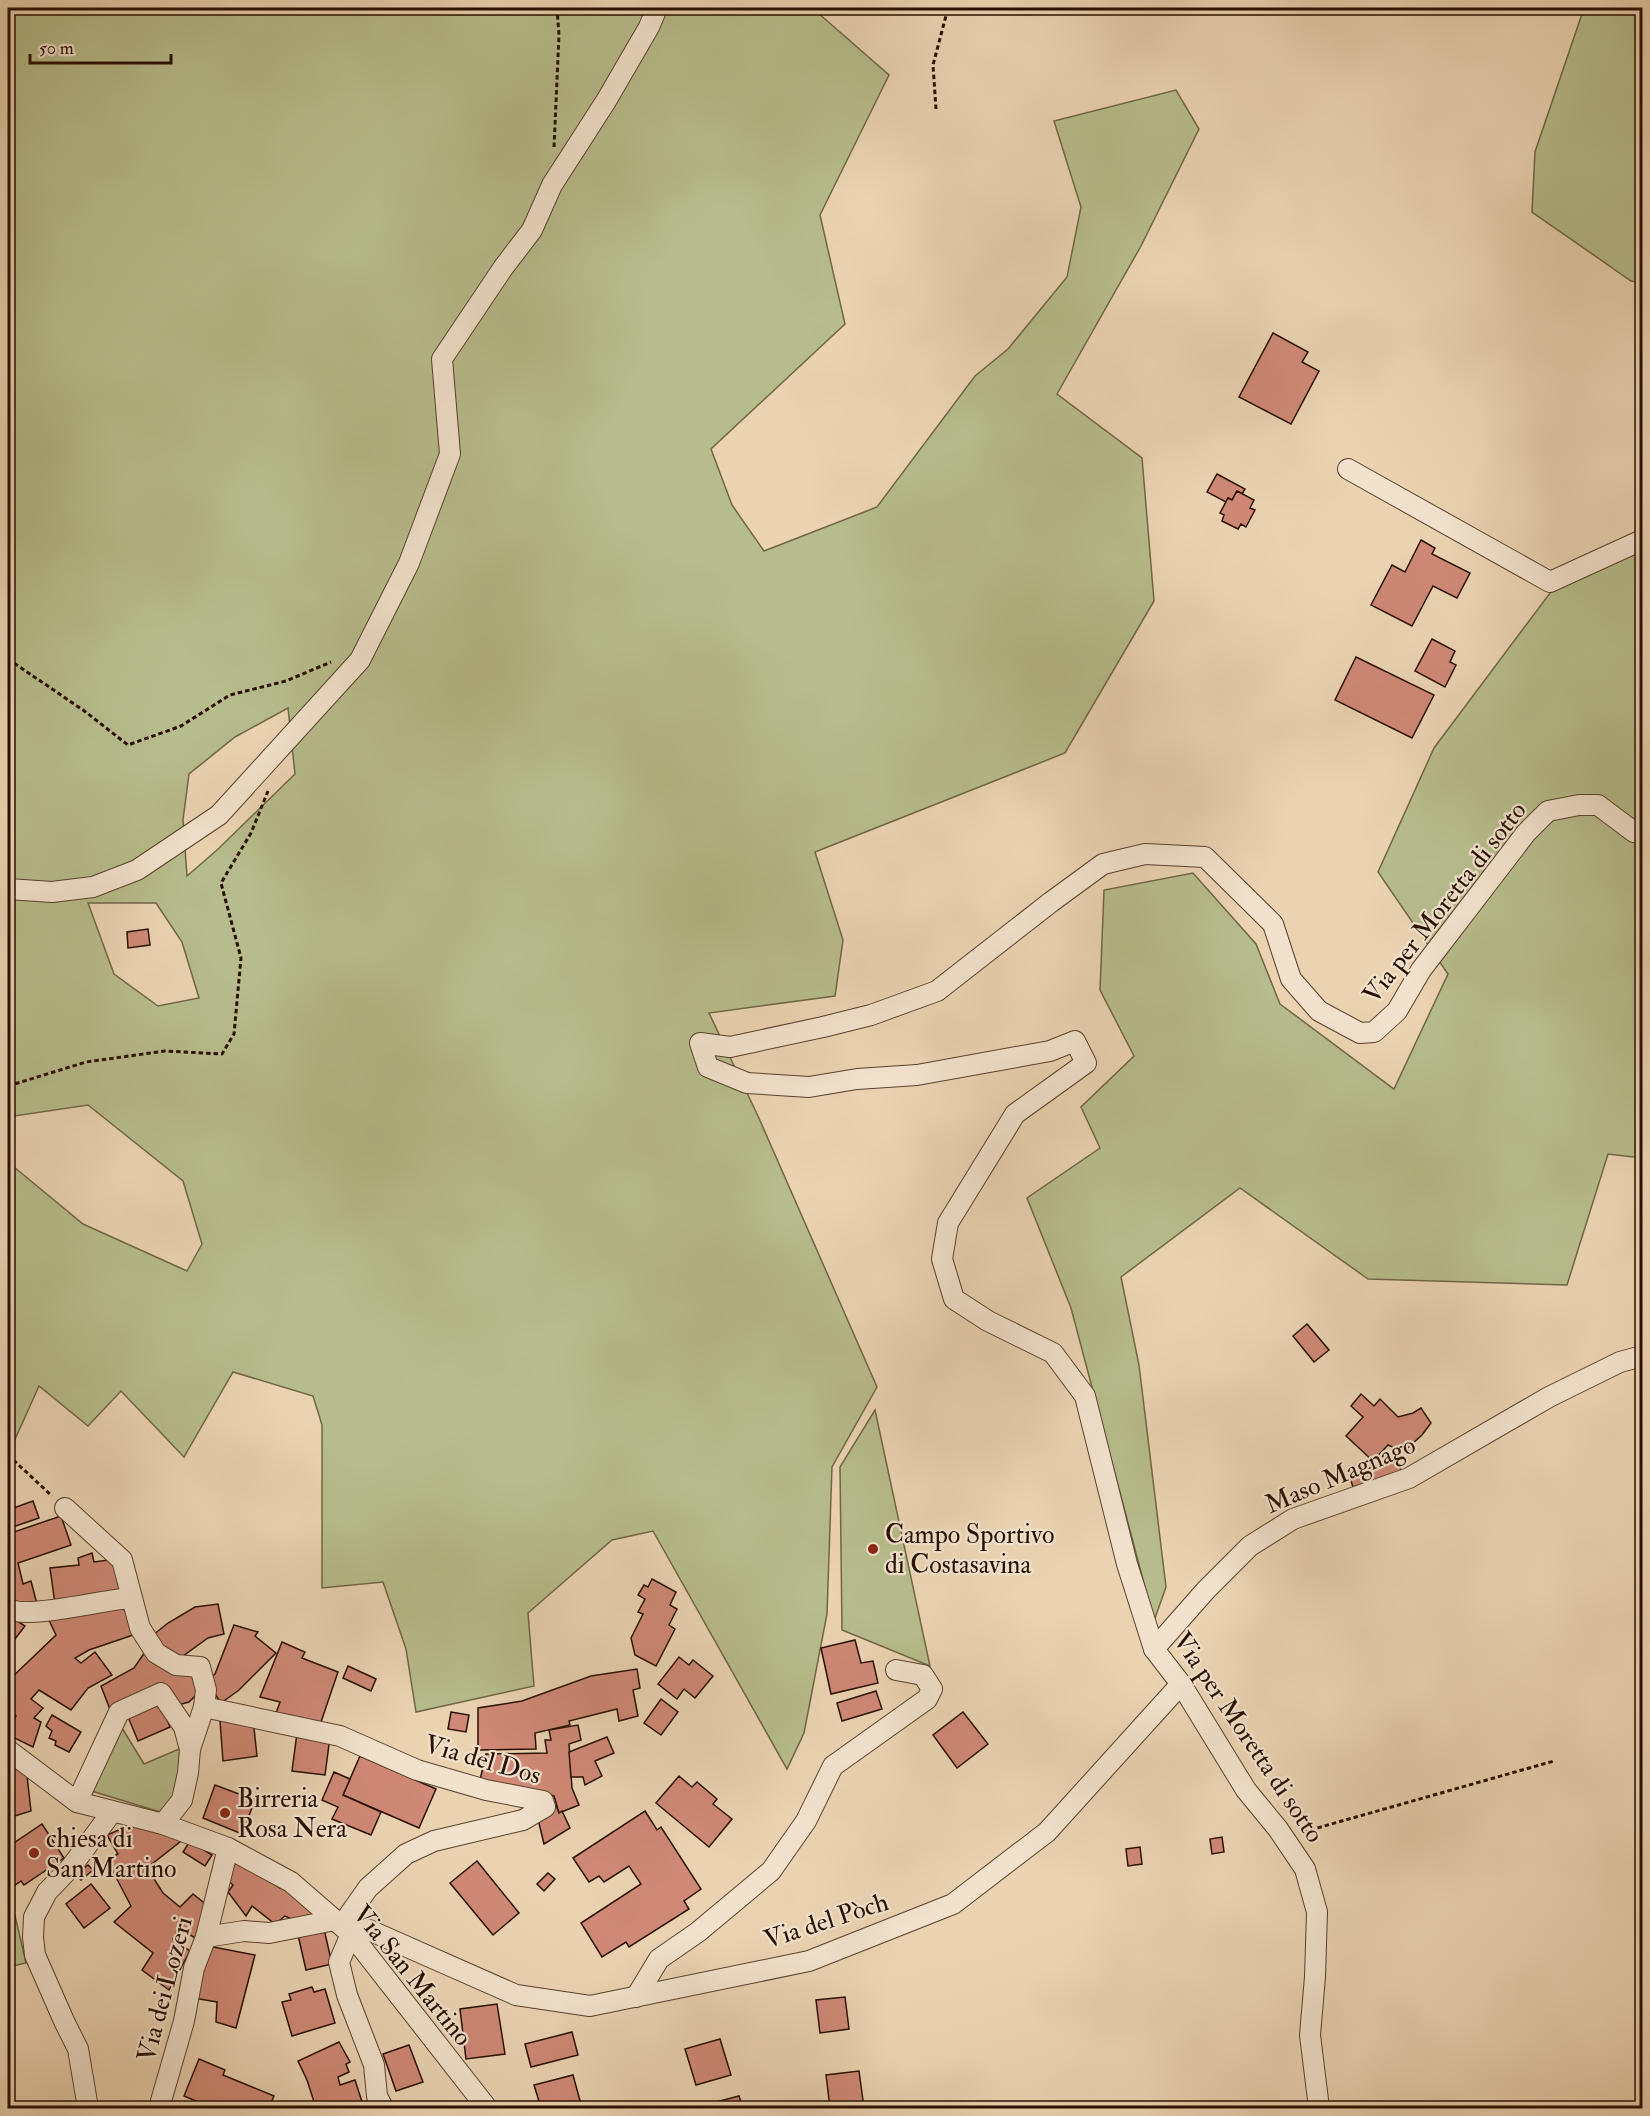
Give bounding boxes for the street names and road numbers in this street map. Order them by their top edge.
street label: Via per Moretta di sotto [1356,795,1534,1010]
street label: Maso Magnago [1260,1429,1421,1521]
street label: Via per Moretta di sotto [1165,1626,1331,1850]
street label: Via del Dos [421,1728,545,1792]
street label: Via del Pòch [760,1886,893,1956]
street label: Via San Martino [346,1899,479,2053]
street label: Via dei Lozeri [130,1913,200,2065]

